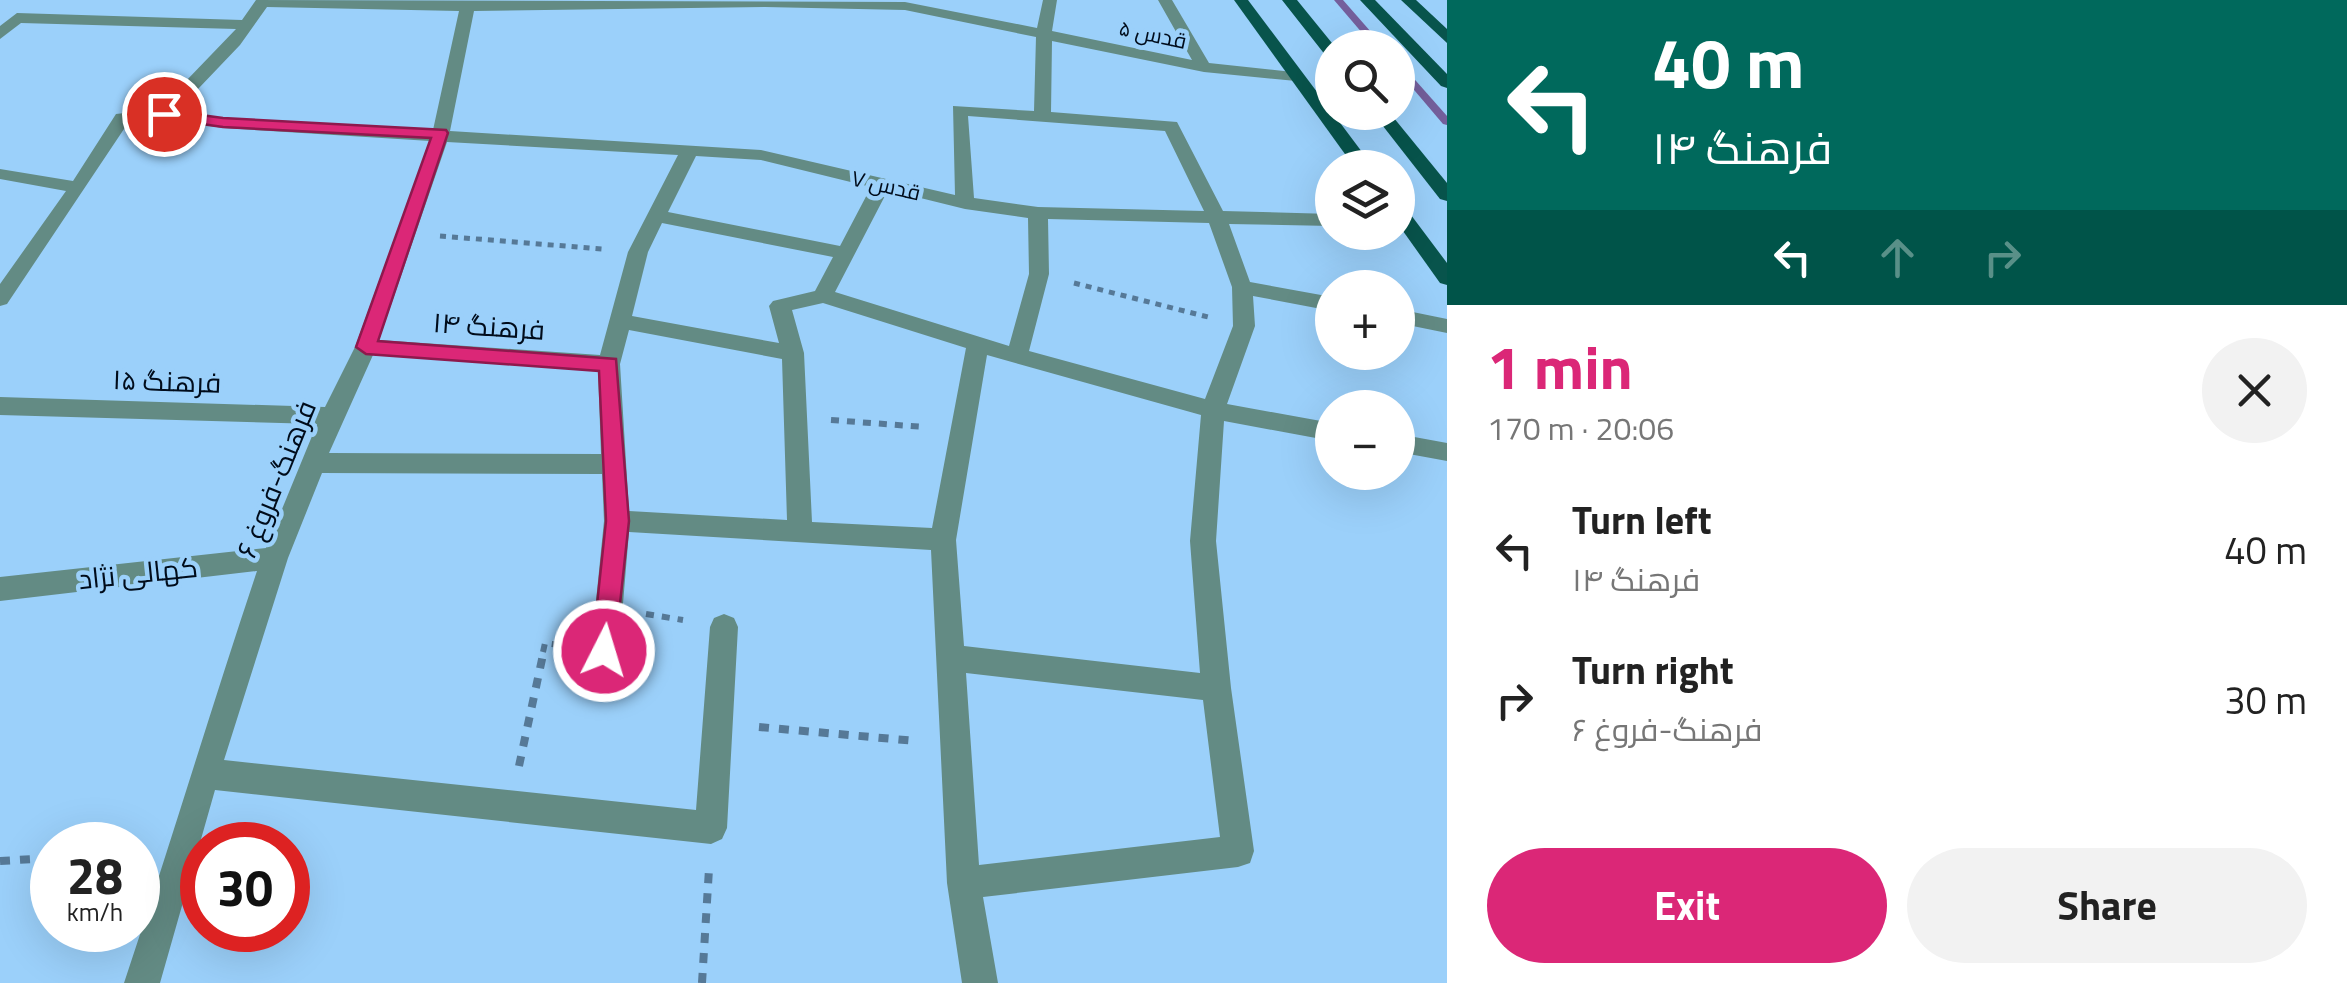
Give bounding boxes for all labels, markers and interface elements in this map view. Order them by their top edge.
text: 40 m [1652,9,1805,115]
street label: قدس ۵ [1116,10,1190,58]
map controls [1315,30,1415,490]
button: search [1315,30,1415,130]
icon: left [1487,40,1617,170]
pin [122,72,207,157]
icon: arrive [137,87,192,142]
text: فرهنگ ۱۴ [1652,113,1832,181]
button: layers [1315,150,1415,250]
street label: قدس ۷ [848,161,924,209]
icon: left [1765,230,1820,285]
icon: ahead [1870,230,1925,285]
icon: right [1975,230,2030,285]
button: + [1315,270,1415,370]
street label: فرهنگ ۱۴ [432,300,546,351]
text: 1 min [1487,321,1633,412]
button: close [2202,338,2307,443]
street label: فرهنگ ۱۵ [112,357,222,404]
button: − [1315,390,1415,490]
street label: فرهنگ-فروغ ۶ [224,393,327,564]
text: 170 m · 20:06 [1487,404,1674,452]
text: Turn left [1572,491,1712,549]
text: 40 m [2224,521,2307,579]
icon: left [1487,523,1542,578]
street label: کهالی نژاد [76,545,200,600]
text: فرهنگ ۱۴ [1572,555,1700,603]
position arrow [552,599,656,703]
text: Turn right [1572,641,1734,699]
text: 30 m [2224,671,2307,729]
icon: right [1487,673,1542,728]
text: فرهنگ-فروغ ۶ [1572,705,1763,753]
speed limit sign: 30 [180,822,310,952]
text: 28 [67,837,123,913]
button: Exit [1487,848,1887,963]
button: Share [1907,848,2307,963]
text: km/h [67,893,123,931]

